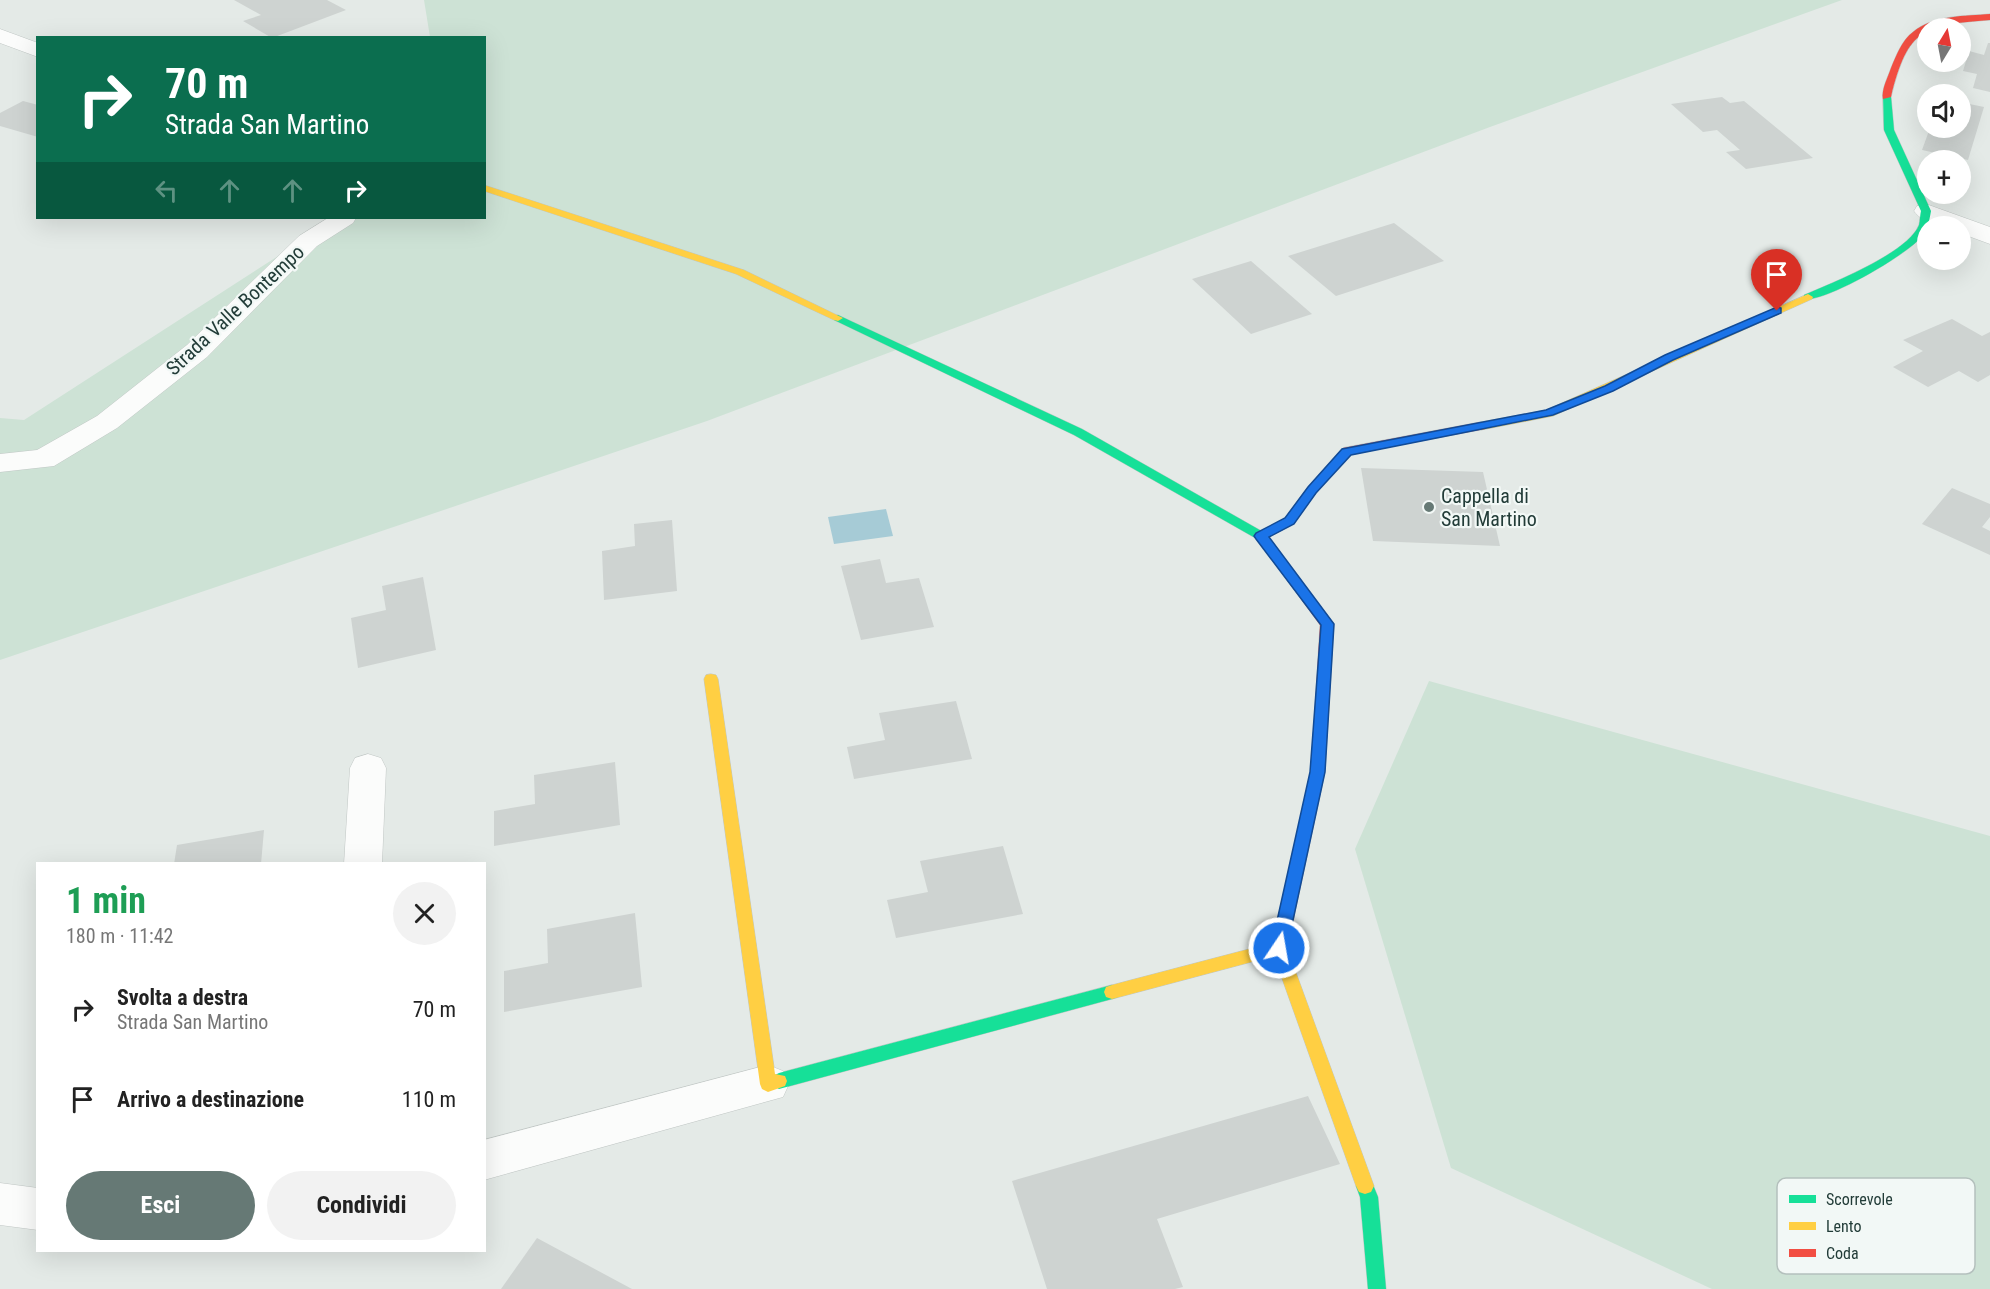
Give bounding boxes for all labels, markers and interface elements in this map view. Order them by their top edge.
north arrow [1917,18,1971,72]
map controls [1917,18,1971,270]
text: 70 m [165,59,248,108]
icon: right [66,60,144,138]
button: sound [1917,84,1971,138]
text: Strada San Martino [165,109,369,141]
button: + [1917,150,1971,204]
icon: left [150,174,183,207]
icon: ahead [213,174,246,207]
icon: ahead [276,174,309,207]
icon: right [339,174,372,207]
button: − [1917,216,1971,270]
street label: Strada Valle Bontempo [161,240,309,380]
pin [1751,249,1802,311]
icon: arrive [1760,258,1793,291]
place label: Cappella di San Martino [1441,484,1537,531]
marker: Cappella di San Martino [1422,500,1436,514]
text: 1 min [66,880,146,922]
button: close [393,882,456,945]
position arrow [1247,916,1311,980]
text: 180 m · 11:42 [66,924,173,948]
text: Svolta a destra [117,985,248,1010]
icon: right [66,993,99,1026]
text: 70 m [413,997,456,1022]
text: Strada San Martino [117,1010,268,1034]
icon: arrive [66,1083,99,1116]
text: Arrivo a destinazione [117,1087,304,1112]
text: 110 m [402,1087,456,1112]
button: Esci [66,1171,255,1240]
button: Condividi [267,1171,456,1240]
legend [1777,1178,1975,1274]
text: Scorrevole [1826,1190,1893,1209]
text: Lento [1826,1217,1861,1236]
text: Coda [1826,1244,1859,1263]

